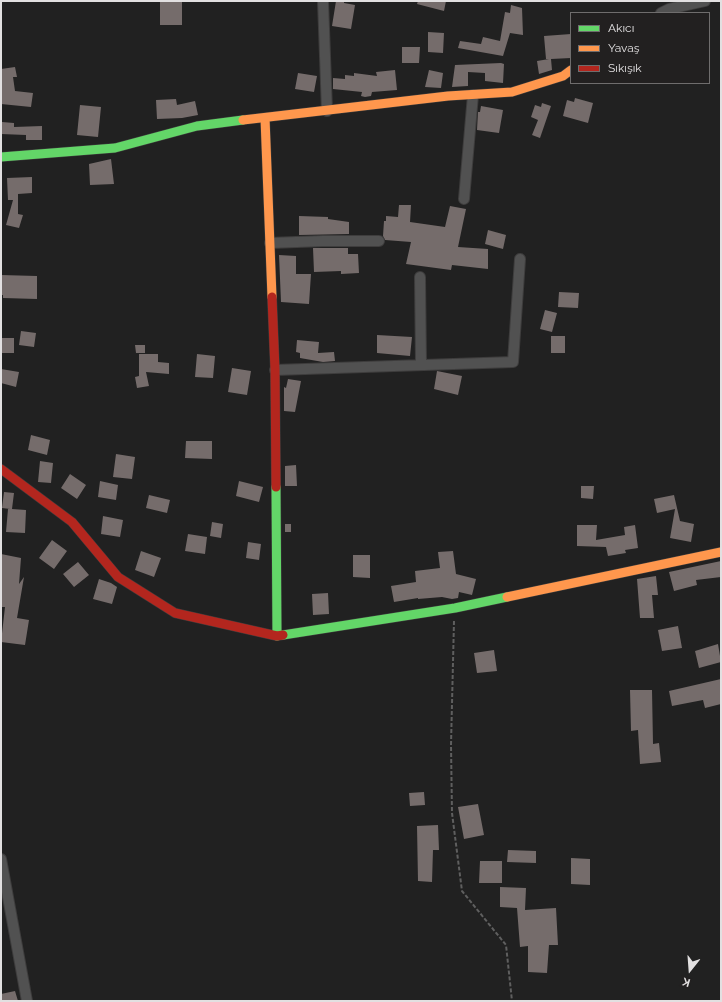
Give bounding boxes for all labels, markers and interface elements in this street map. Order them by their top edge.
legend [570,12,710,84]
text: Akıcı [608,21,634,35]
text: Yavaş [608,41,640,55]
text: Sıkışık [608,61,642,75]
north arrow [670,950,710,990]
text: K [681,975,692,989]

